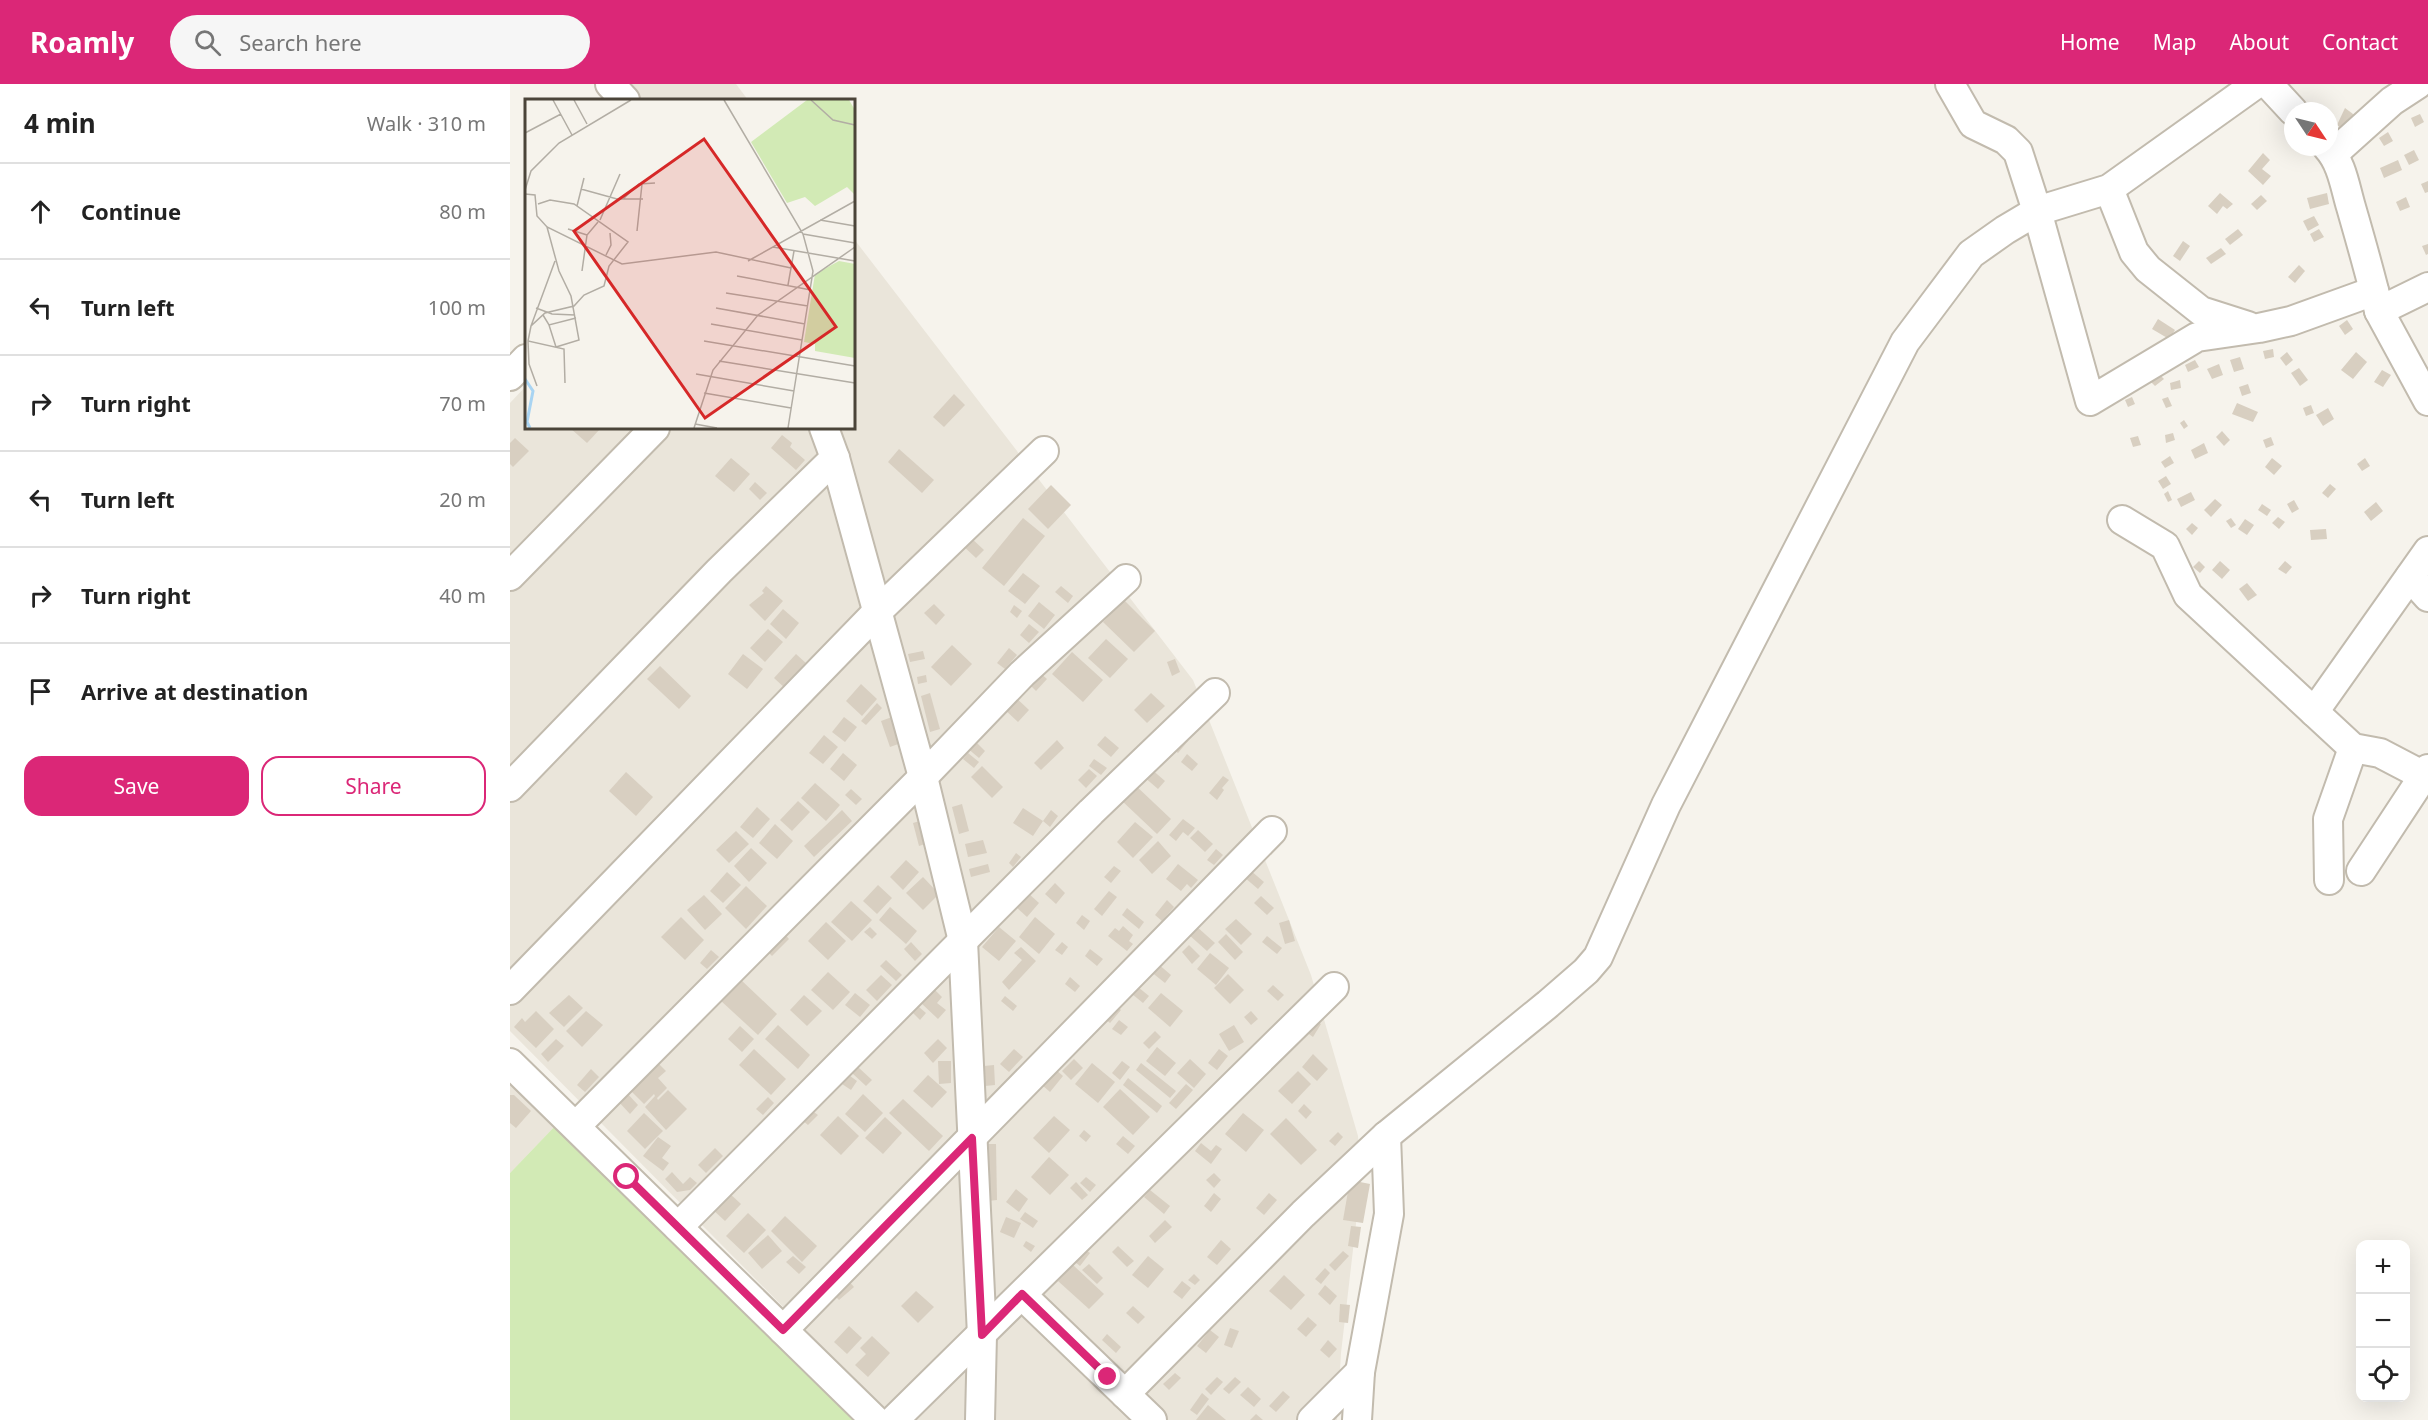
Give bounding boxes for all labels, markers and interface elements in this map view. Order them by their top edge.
search box [170,15,590,69]
text: Roamly [30,23,134,61]
icon: search [191,26,224,59]
text: Search here [239,27,362,57]
text: Home [2060,28,2120,56]
text: Map [2153,28,2196,56]
text: About [2229,28,2289,56]
text: Contact [2322,28,2398,56]
inset map [525,99,855,429]
north arrow [2284,102,2338,156]
text: 4 min [24,105,96,141]
text: Walk · 310 m [367,110,486,137]
icon: ahead [24,195,57,228]
text: Continue [81,196,181,226]
text: 80 m [439,198,486,225]
icon: left [24,291,57,324]
text: Turn left [81,292,175,322]
text: 100 m [428,294,486,321]
icon: right [24,387,57,420]
text: Turn right [81,388,191,418]
text: 70 m [439,390,486,417]
icon: left [24,483,57,516]
text: Turn left [81,484,175,514]
text: 20 m [439,486,486,513]
icon: right [24,579,57,612]
text: Turn right [81,580,191,610]
text: 40 m [439,582,486,609]
icon: arrive [24,675,57,708]
text: Arrive at destination [81,676,308,706]
button: Save [24,756,249,816]
button: Share [261,756,486,816]
route start [613,1163,639,1189]
map controls [2356,1240,2410,1402]
button: + [2356,1240,2410,1294]
button: − [2356,1294,2410,1348]
button: locate [2356,1348,2410,1402]
route end [1094,1363,1120,1389]

